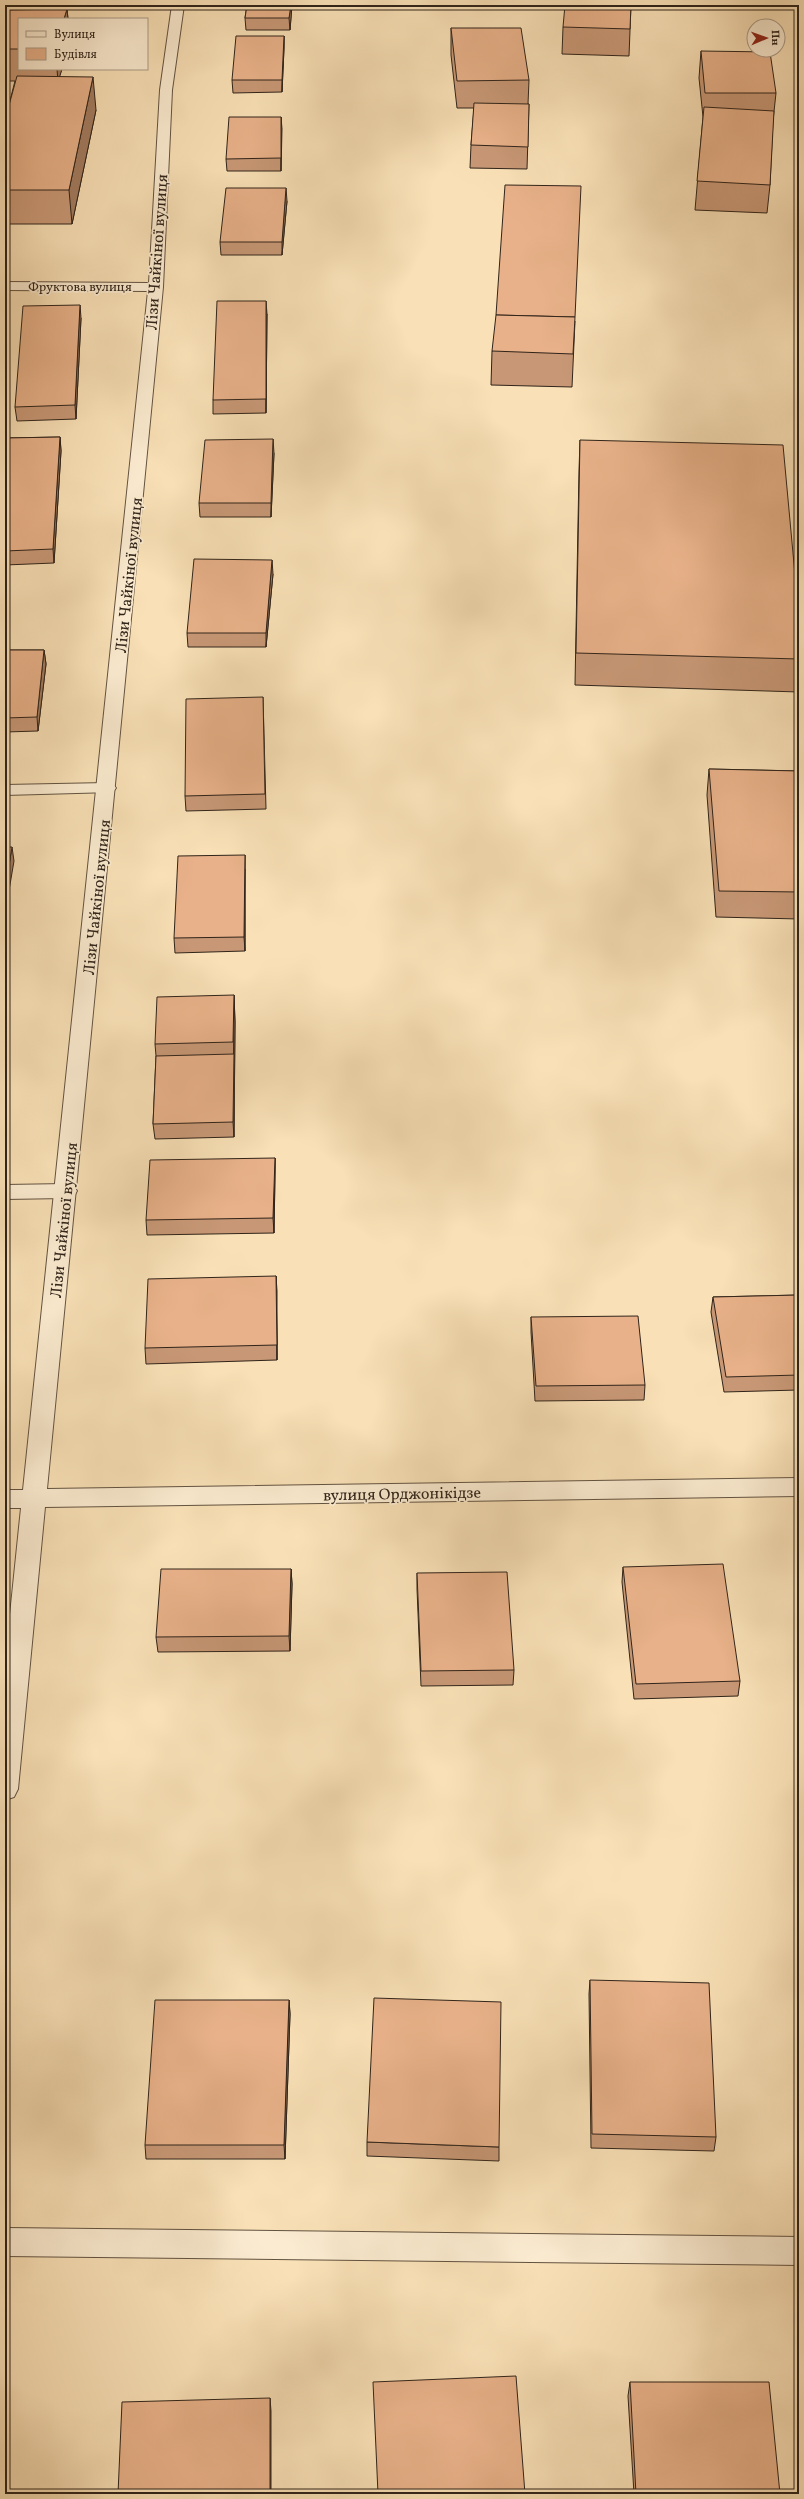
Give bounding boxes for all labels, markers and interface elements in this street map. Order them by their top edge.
legend [18,18,148,70]
north arrow [746,18,786,58]
text: Вулиця [54,27,95,43]
text: Пн [767,30,782,46]
text: Будівля [54,47,97,63]
street label: Лізи Чайкіної вулиця [142,173,174,331]
street label: Фруктова вулиця [28,279,132,297]
street label: Лізи Чайкіної вулиця [111,496,149,654]
street label: Лізи Чайкіної вулиця [79,818,117,976]
street label: Лізи Чайкіної вулиця [46,1141,84,1299]
street label: вулиця Орджонікідзе [323,1483,481,1507]

